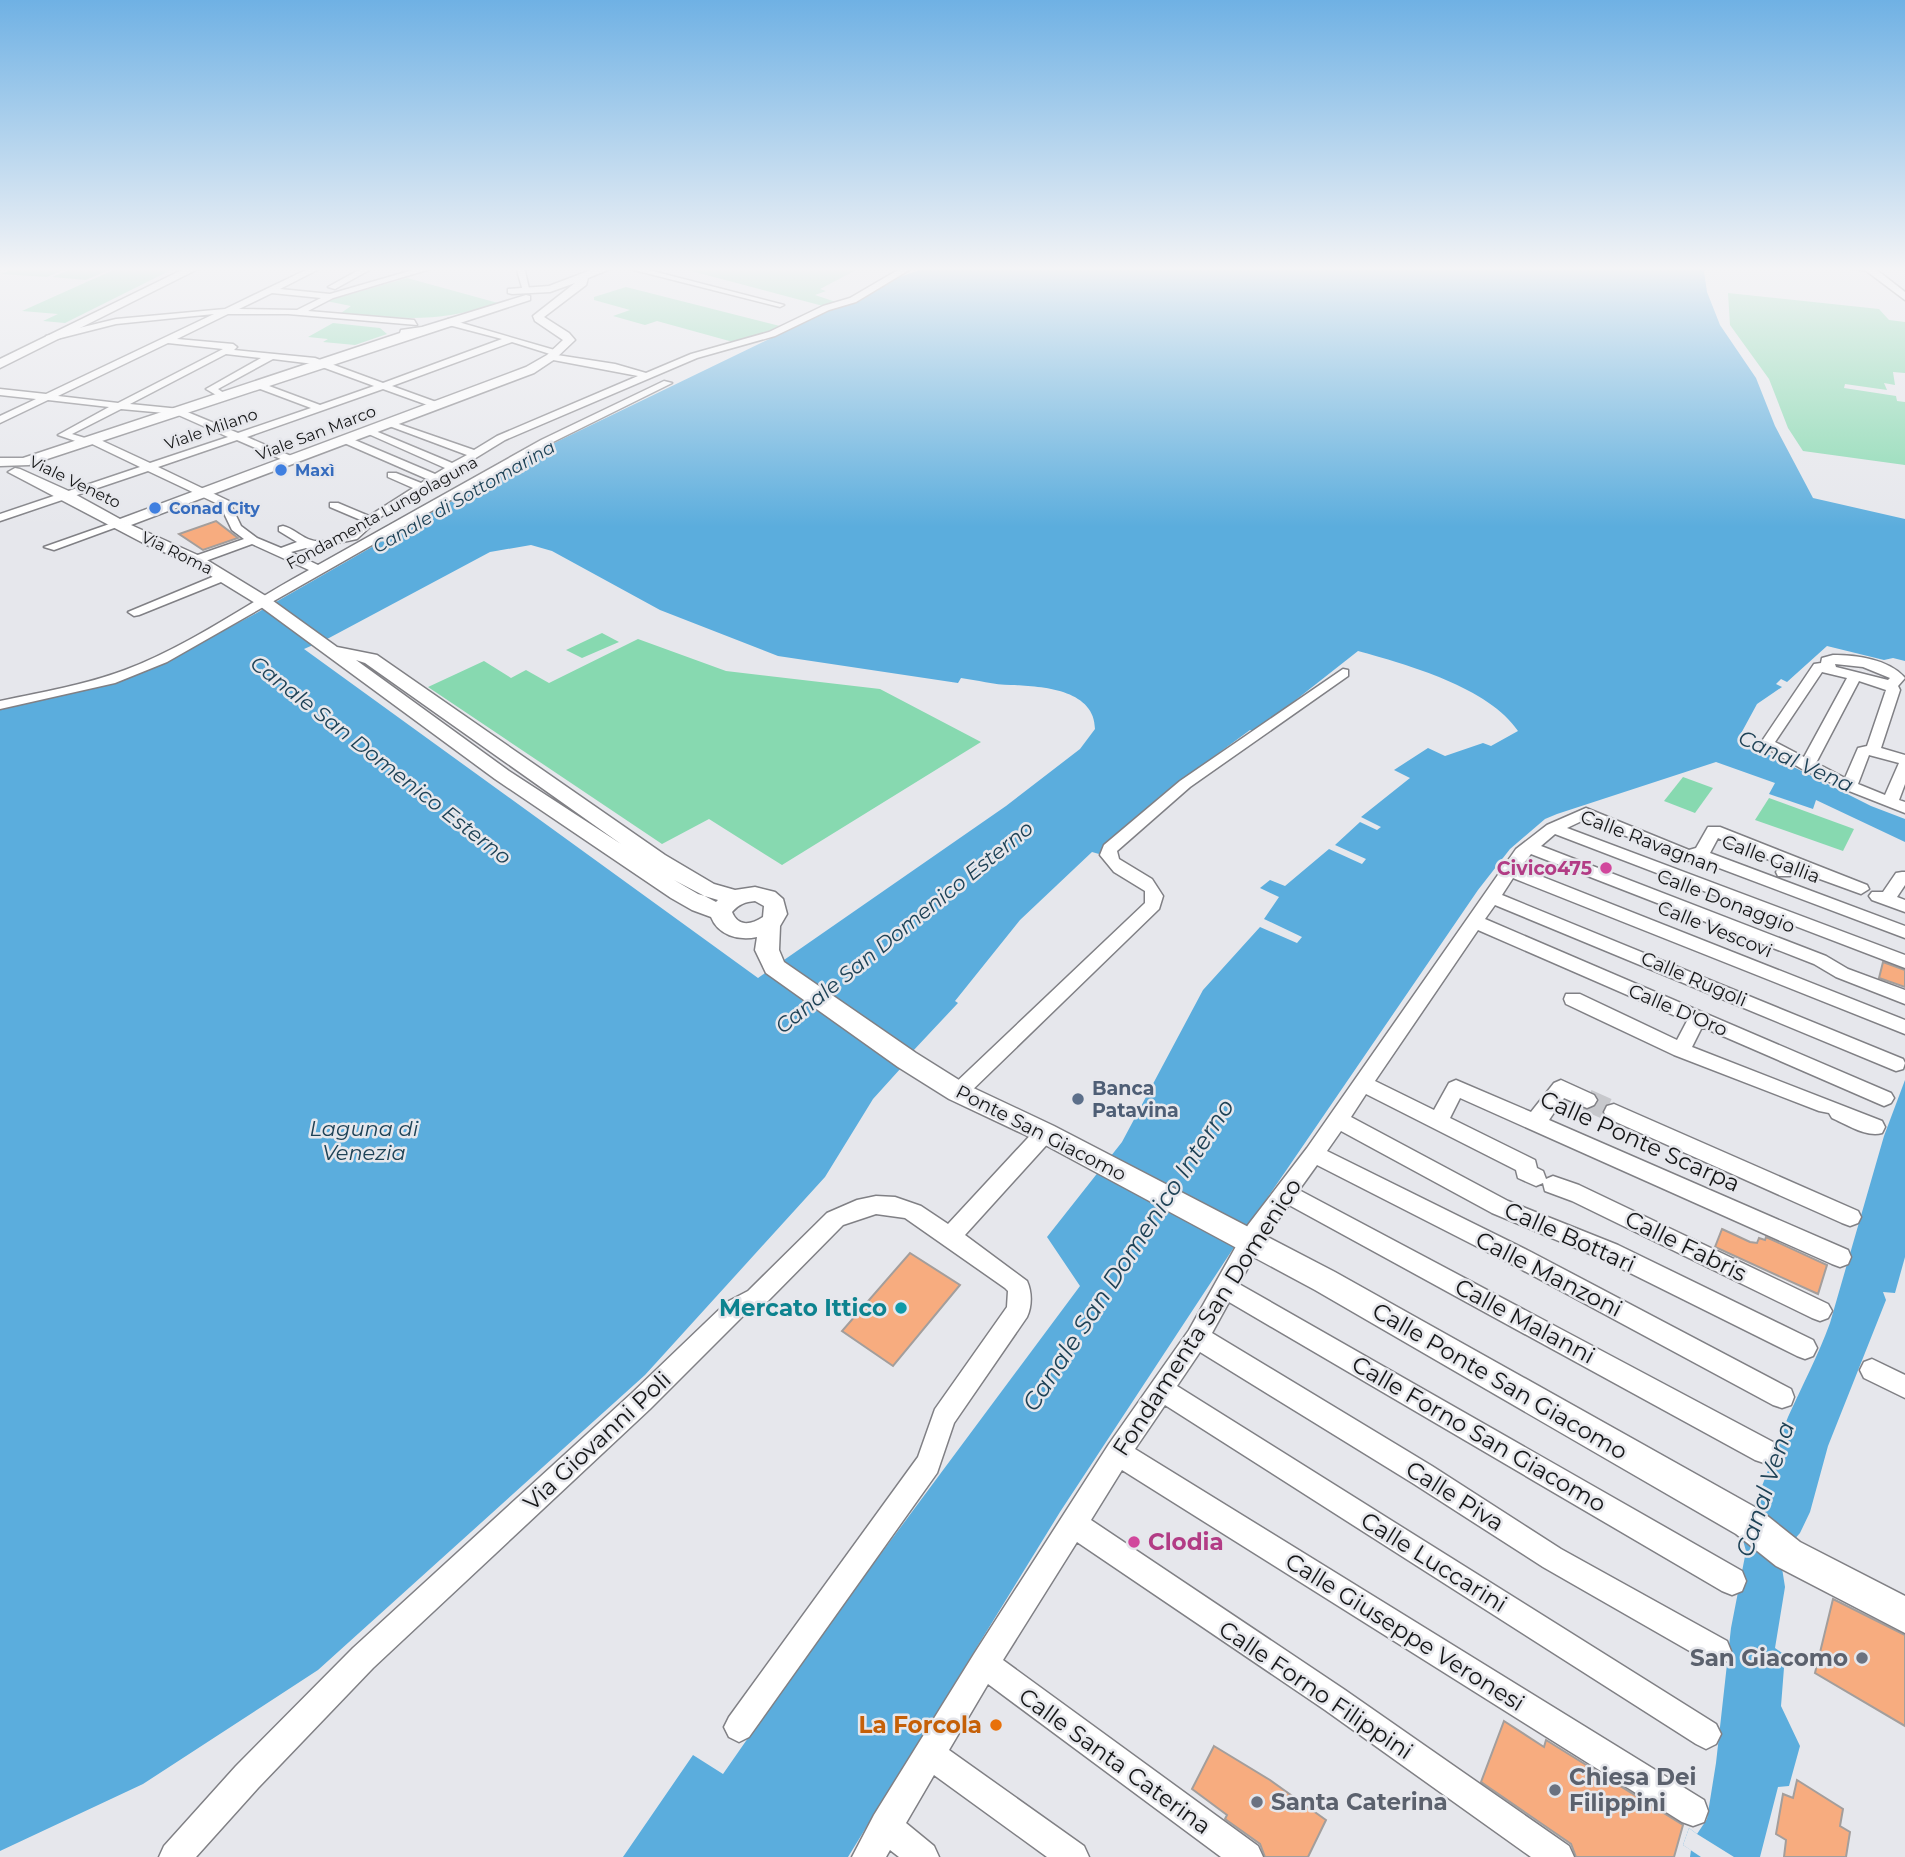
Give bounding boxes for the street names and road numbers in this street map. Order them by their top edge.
street label: Viale San Marco [253,401,379,465]
street label: Viale Milano [162,404,260,454]
street label: Viale Veneto [26,452,124,512]
street label: Fondamenta Lungolaguna [283,452,481,574]
street label: Via Roma [138,528,216,578]
street label: Calle Ravagnan [1577,805,1723,879]
street label: Calle Gallia [1718,830,1824,888]
street label: Calle Donaggio [1654,864,1798,938]
street label: Calle Vescovi [1654,896,1776,962]
street label: Calle Rugoli [1638,946,1750,1012]
street label: Calle D'Oro [1625,979,1731,1041]
street label: Ponte San Giacomo [952,1080,1130,1186]
street label: Calle Ponte Scarpa [1536,1084,1744,1198]
street label: Fondamenta San Domenico [1107,1173,1307,1461]
street label: Calle Bottari [1500,1196,1640,1278]
street label: Calle Fabris [1621,1205,1751,1287]
street label: Calle Manzoni [1471,1225,1627,1323]
street label: Calle Malanni [1450,1272,1600,1370]
street label: Calle Ponte San Giacomo [1368,1296,1632,1466]
street label: Calle Forno San Giacomo [1347,1350,1611,1518]
street label: Via Giovanni Poli [517,1365,677,1517]
street label: Calle Piva [1401,1455,1509,1537]
street label: Calle Luccarini [1356,1506,1512,1618]
street label: Calle Giuseppe Veronesi [1280,1547,1530,1717]
street label: Calle Forno Filippini [1214,1615,1418,1765]
street label: Calle Santa Caterina [1014,1682,1216,1840]

